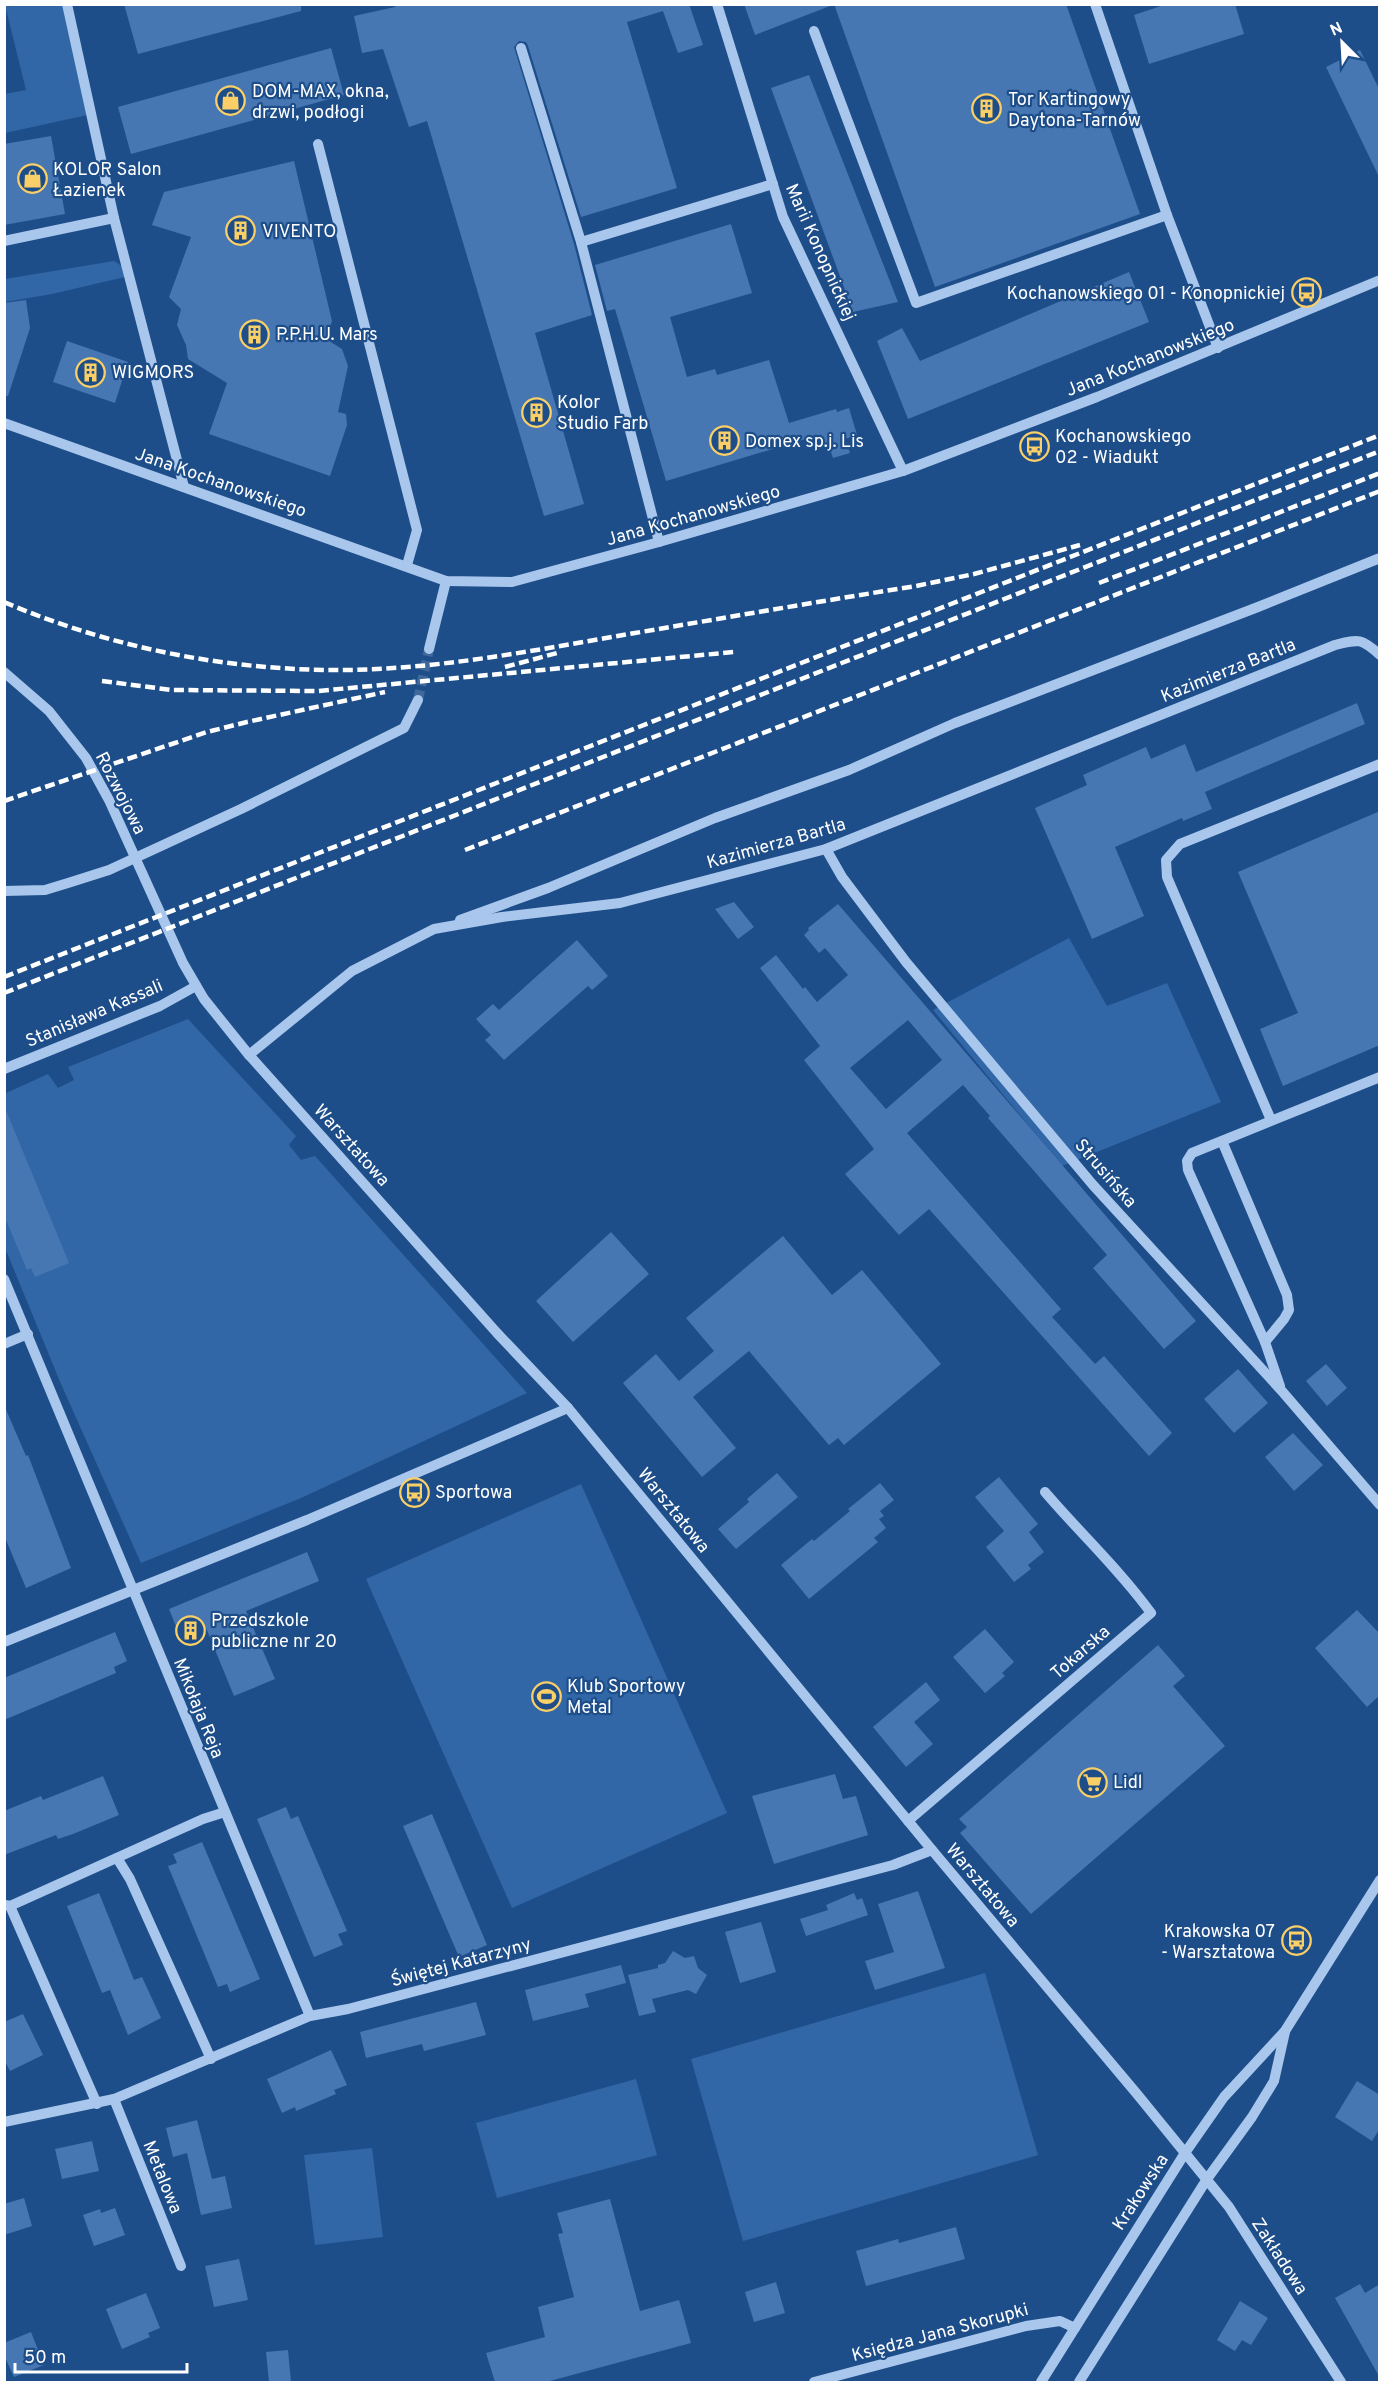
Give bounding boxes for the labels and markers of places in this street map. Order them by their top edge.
place label: DOM-MAX, okna, drzwi, podłogi [252,81,389,125]
shop icon: DOM-MAX, okna, drzwi, podłogi [215,85,247,117]
place label: Tor Kartingowy Daytona-Tarnów [1008,89,1141,133]
building icon: Tor Kartingowy Daytona-Tarnów [971,93,1003,125]
place label: KOLOR Salon Łazienek [53,159,162,203]
shop icon: KOLOR Salon Łazienek [16,163,48,195]
building icon: VIVENTO [225,215,257,247]
place label: VIVENTO [262,221,336,244]
bus stop icon: Kochanowskiego 01 - Konopnickiej [1290,277,1322,309]
place label: Kochanowskiego 01 - Konopnickiej [1007,283,1285,306]
building icon: P.P.H.U. Mars [239,318,271,350]
place label: P.P.H.U. Mars [276,324,378,347]
building icon: WIGMORS [75,356,107,388]
place label: WIGMORS [112,362,194,385]
place label: Kolor Studio Farb [557,392,648,436]
building icon: Kolor Studio Farb [520,396,552,428]
building icon: Domex sp.j. Lis [708,425,740,457]
place label: Kochanowskiego 02 - Wiadukt [1055,426,1191,470]
bus stop icon: Kochanowskiego 02 - Wiadukt [1018,430,1050,462]
place label: Domex sp.j. Lis [745,431,864,454]
bus stop icon: Sportowa [398,1476,430,1508]
place label: Sportowa [435,1482,512,1505]
place label: Przedszkole publiczne nr 20 [211,1610,337,1654]
building icon: Przedszkole publiczne nr 20 [174,1614,206,1646]
place label: Klub Sportowy Metal [567,1676,685,1720]
sports icon: Klub Sportowy Metal [530,1680,562,1712]
supermarket icon: Lidl [1076,1766,1108,1798]
place label: Lidl [1113,1772,1142,1795]
place label: Krakowska 07 - Warsztatowa [1161,1921,1275,1965]
bus stop icon: Krakowska 07 - Warsztatowa [1280,1925,1312,1957]

